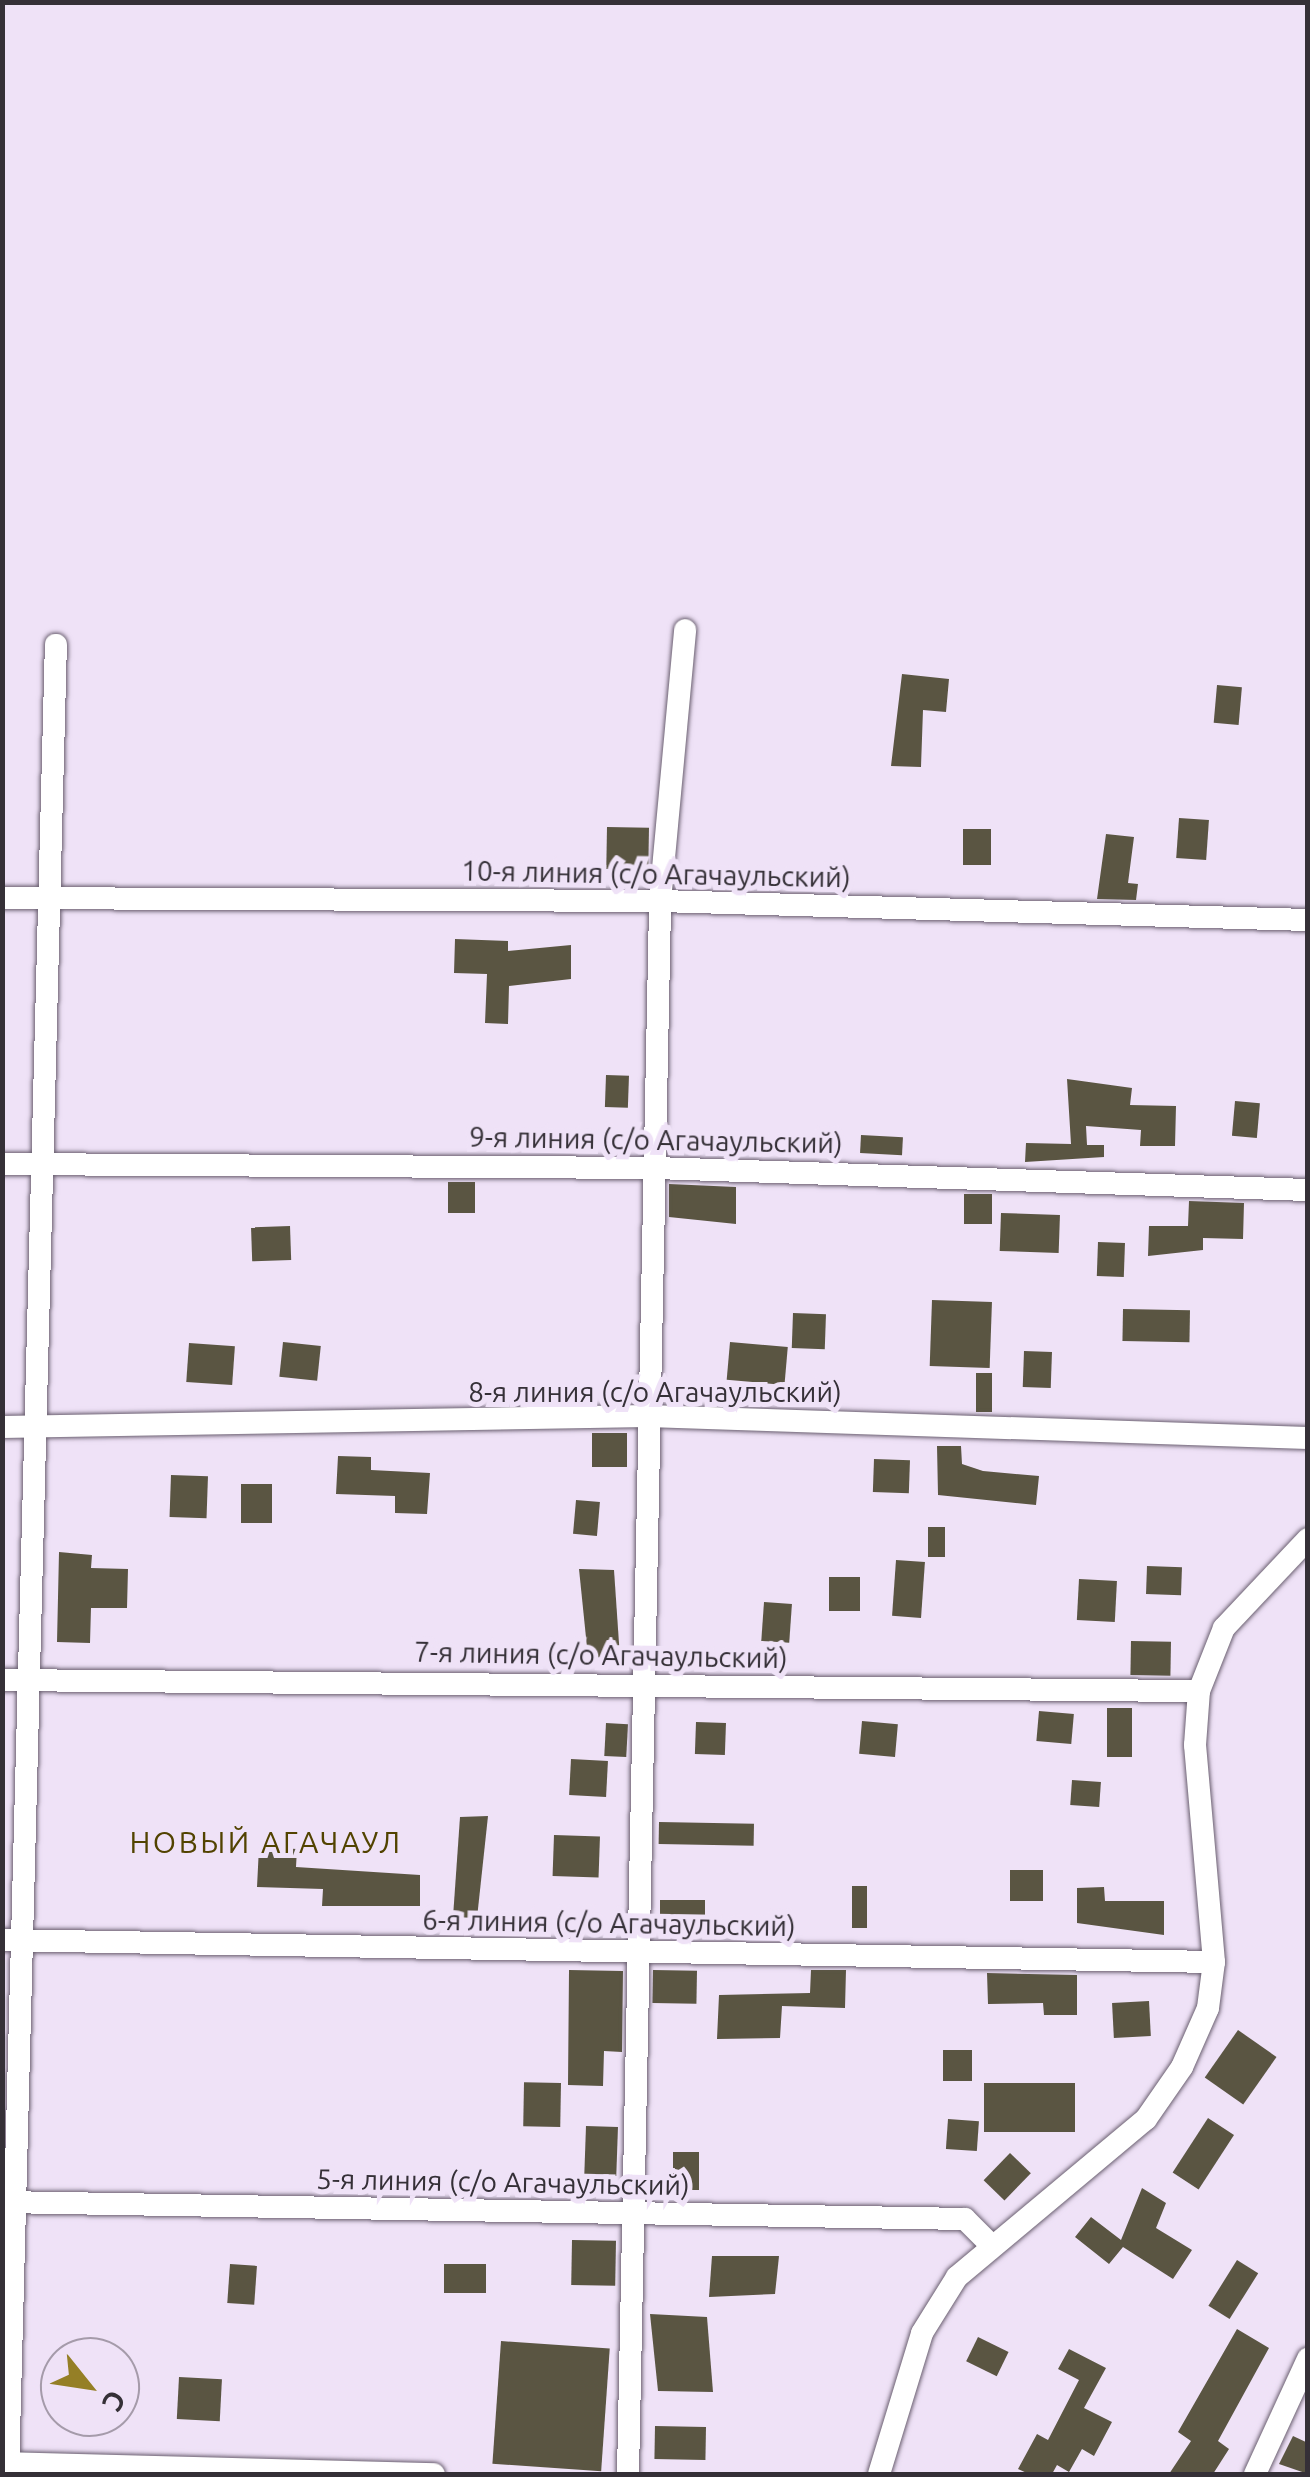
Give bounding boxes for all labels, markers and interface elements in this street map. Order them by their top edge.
street label: 10-я линия (с/о Агачаульский) [461,854,851,894]
street label: 9-я линия (с/о Агачаульский) [469,1120,843,1160]
street label: 8-я линия (с/о Агачаульский) [468,1375,842,1409]
street label: 7-я линия (с/о Агачаульский) [414,1635,788,1675]
district label: НОВЫЙ АГАЧАУЛ [129,1824,403,1860]
street label: 6-я линия (с/о Агачаульский) [422,1903,796,1943]
street label: 5-я линия (с/о Агачаульский) [316,2162,690,2202]
north arrow [40,2337,140,2437]
text: С [97,2386,133,2417]

